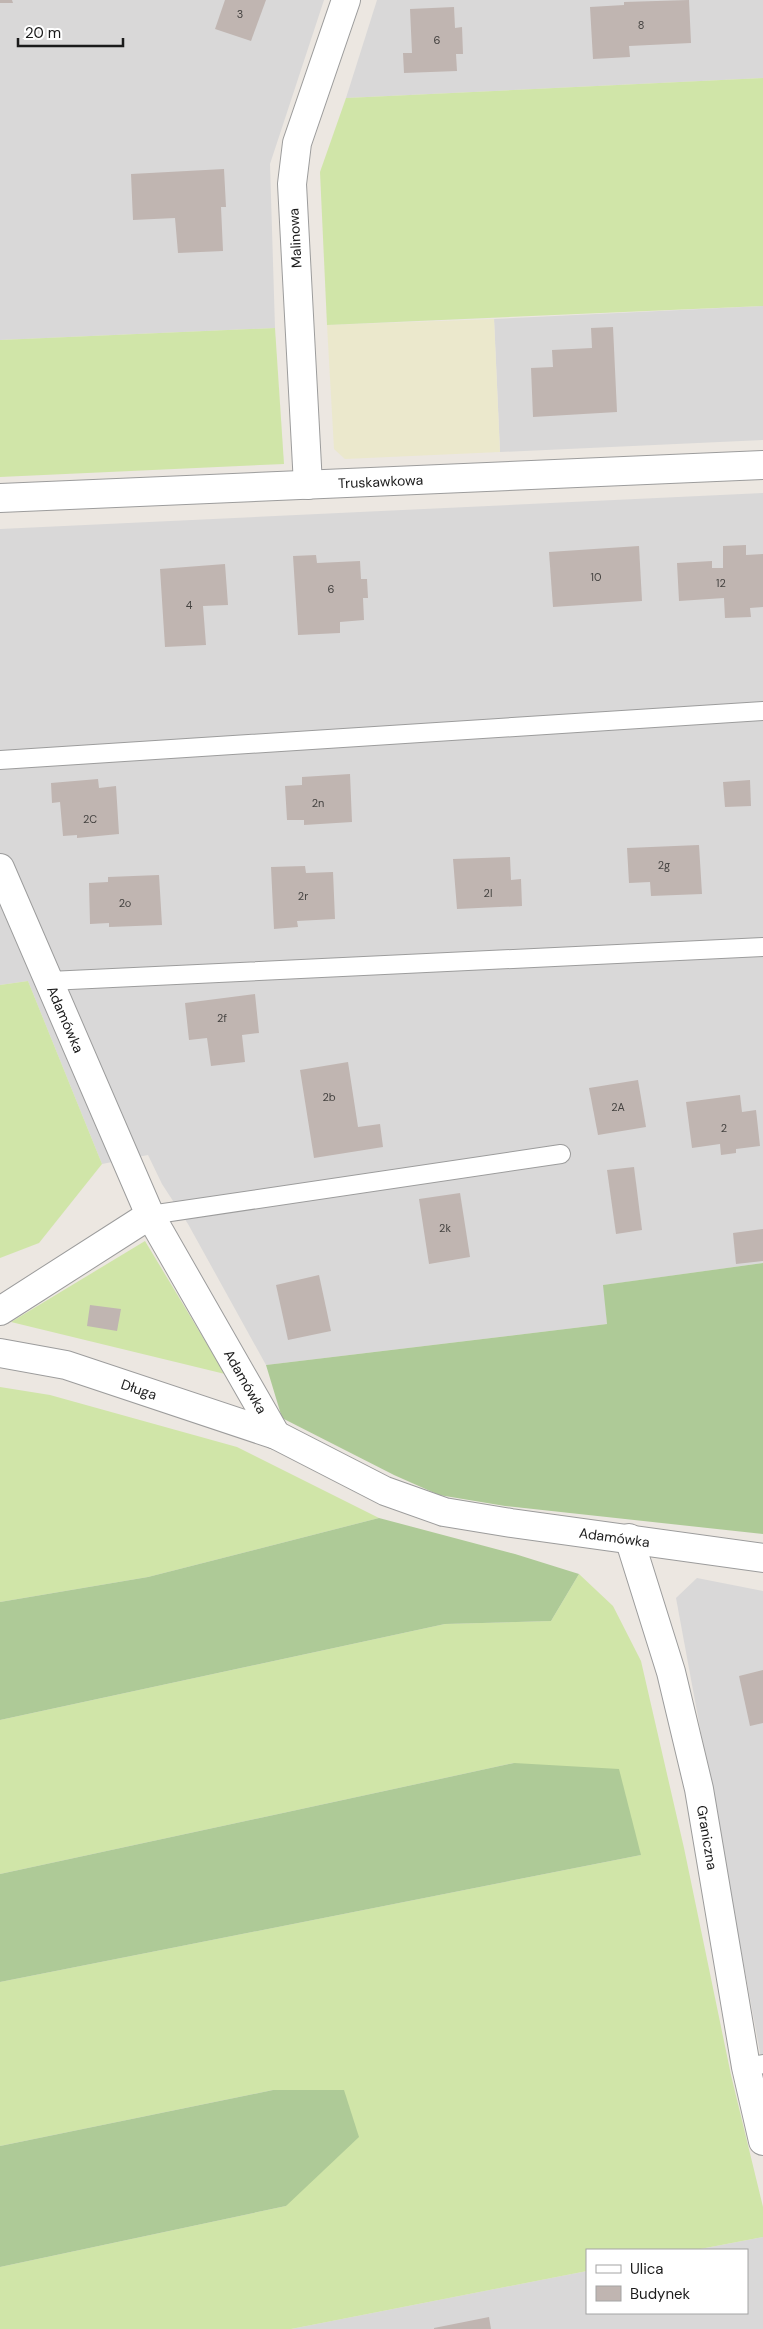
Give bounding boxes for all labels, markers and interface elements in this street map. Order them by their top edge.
house number: 3 [237,7,243,21]
scale bar [18,15,122,47]
house number: 8 [638,18,644,32]
text: 20 m [25,23,61,43]
house number: 6 [434,33,441,47]
street label: Malinowa [284,208,306,268]
street label: Truskawkowa [338,471,424,492]
house number: 10 [591,570,601,584]
house number: 12 [716,576,726,590]
house number: 6 [328,582,335,596]
house number: 4 [186,598,193,612]
house number: 2n [312,796,324,810]
house number: 2C [83,812,97,826]
house number: 2g [658,858,670,872]
house number: 2l [484,886,492,900]
house number: 2r [298,889,308,903]
house number: 2o [119,896,131,910]
street label: Adamówka [43,983,88,1056]
house number: 2f [217,1011,227,1025]
house number: 2b [322,1090,336,1104]
house number: 2A [611,1100,625,1114]
house number: 2 [721,1121,727,1135]
house number: 2k [439,1221,451,1235]
street label: Adamówka [220,1346,271,1417]
street label: Długa [119,1375,159,1404]
street label: Adamówka [578,1524,651,1551]
street label: Graniczna [693,1804,722,1871]
legend [586,2249,748,2314]
text: Ulica [630,2259,664,2279]
text: Budynek [630,2284,691,2304]

